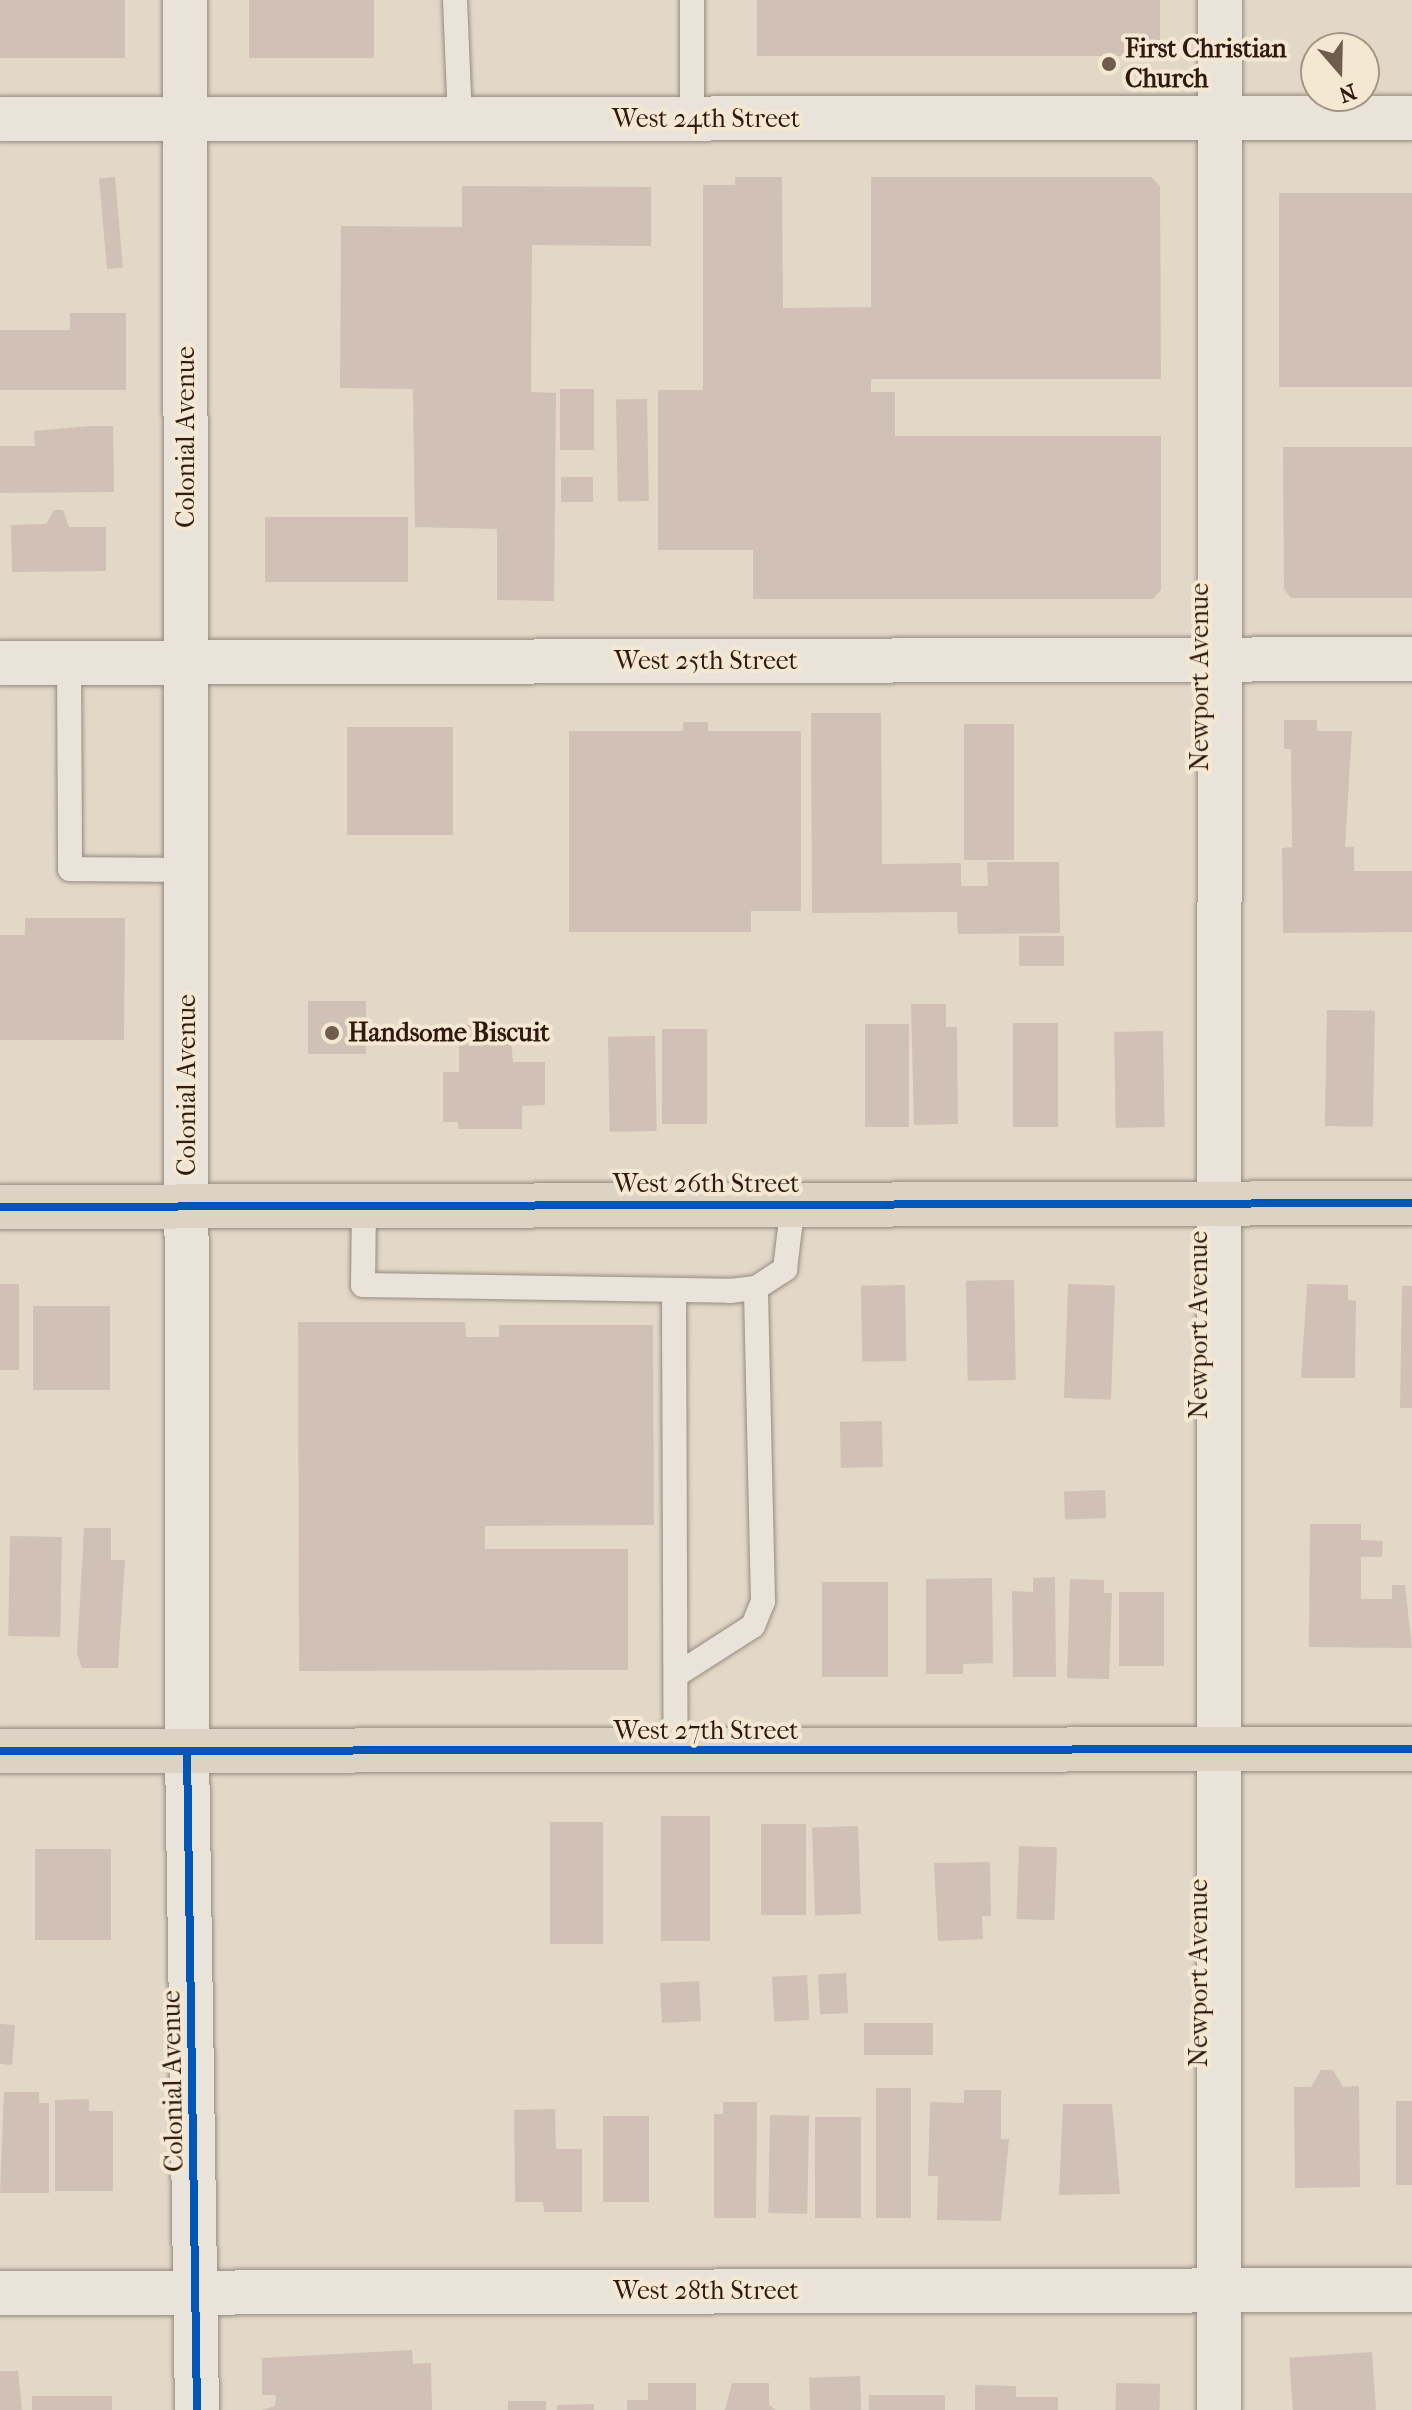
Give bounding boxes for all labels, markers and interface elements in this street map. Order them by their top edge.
north arrow [1300,32,1380,112]
place label: First Christian Church [1125,33,1287,94]
marker: First Christian Church [1100,55,1118,73]
text: N [1335,78,1360,108]
street label: West 24th Street [612,103,800,135]
street label: Colonial Avenue [170,346,202,528]
street label: Newport Avenue [1184,583,1216,771]
street label: West 25th Street [614,645,798,677]
street label: Colonial Avenue [171,994,203,1176]
place label: Handsome Biscuit [348,1017,549,1049]
marker: Handsome Biscuit [323,1024,341,1042]
street label: West 26th Street [613,1168,799,1200]
street label: Newport Avenue [1183,1231,1215,1419]
street label: West 27th Street [613,1715,799,1747]
street label: Newport Avenue [1183,1879,1215,2067]
street label: Colonial Avenue [156,1990,190,2172]
street label: West 28th Street [613,2275,799,2307]

